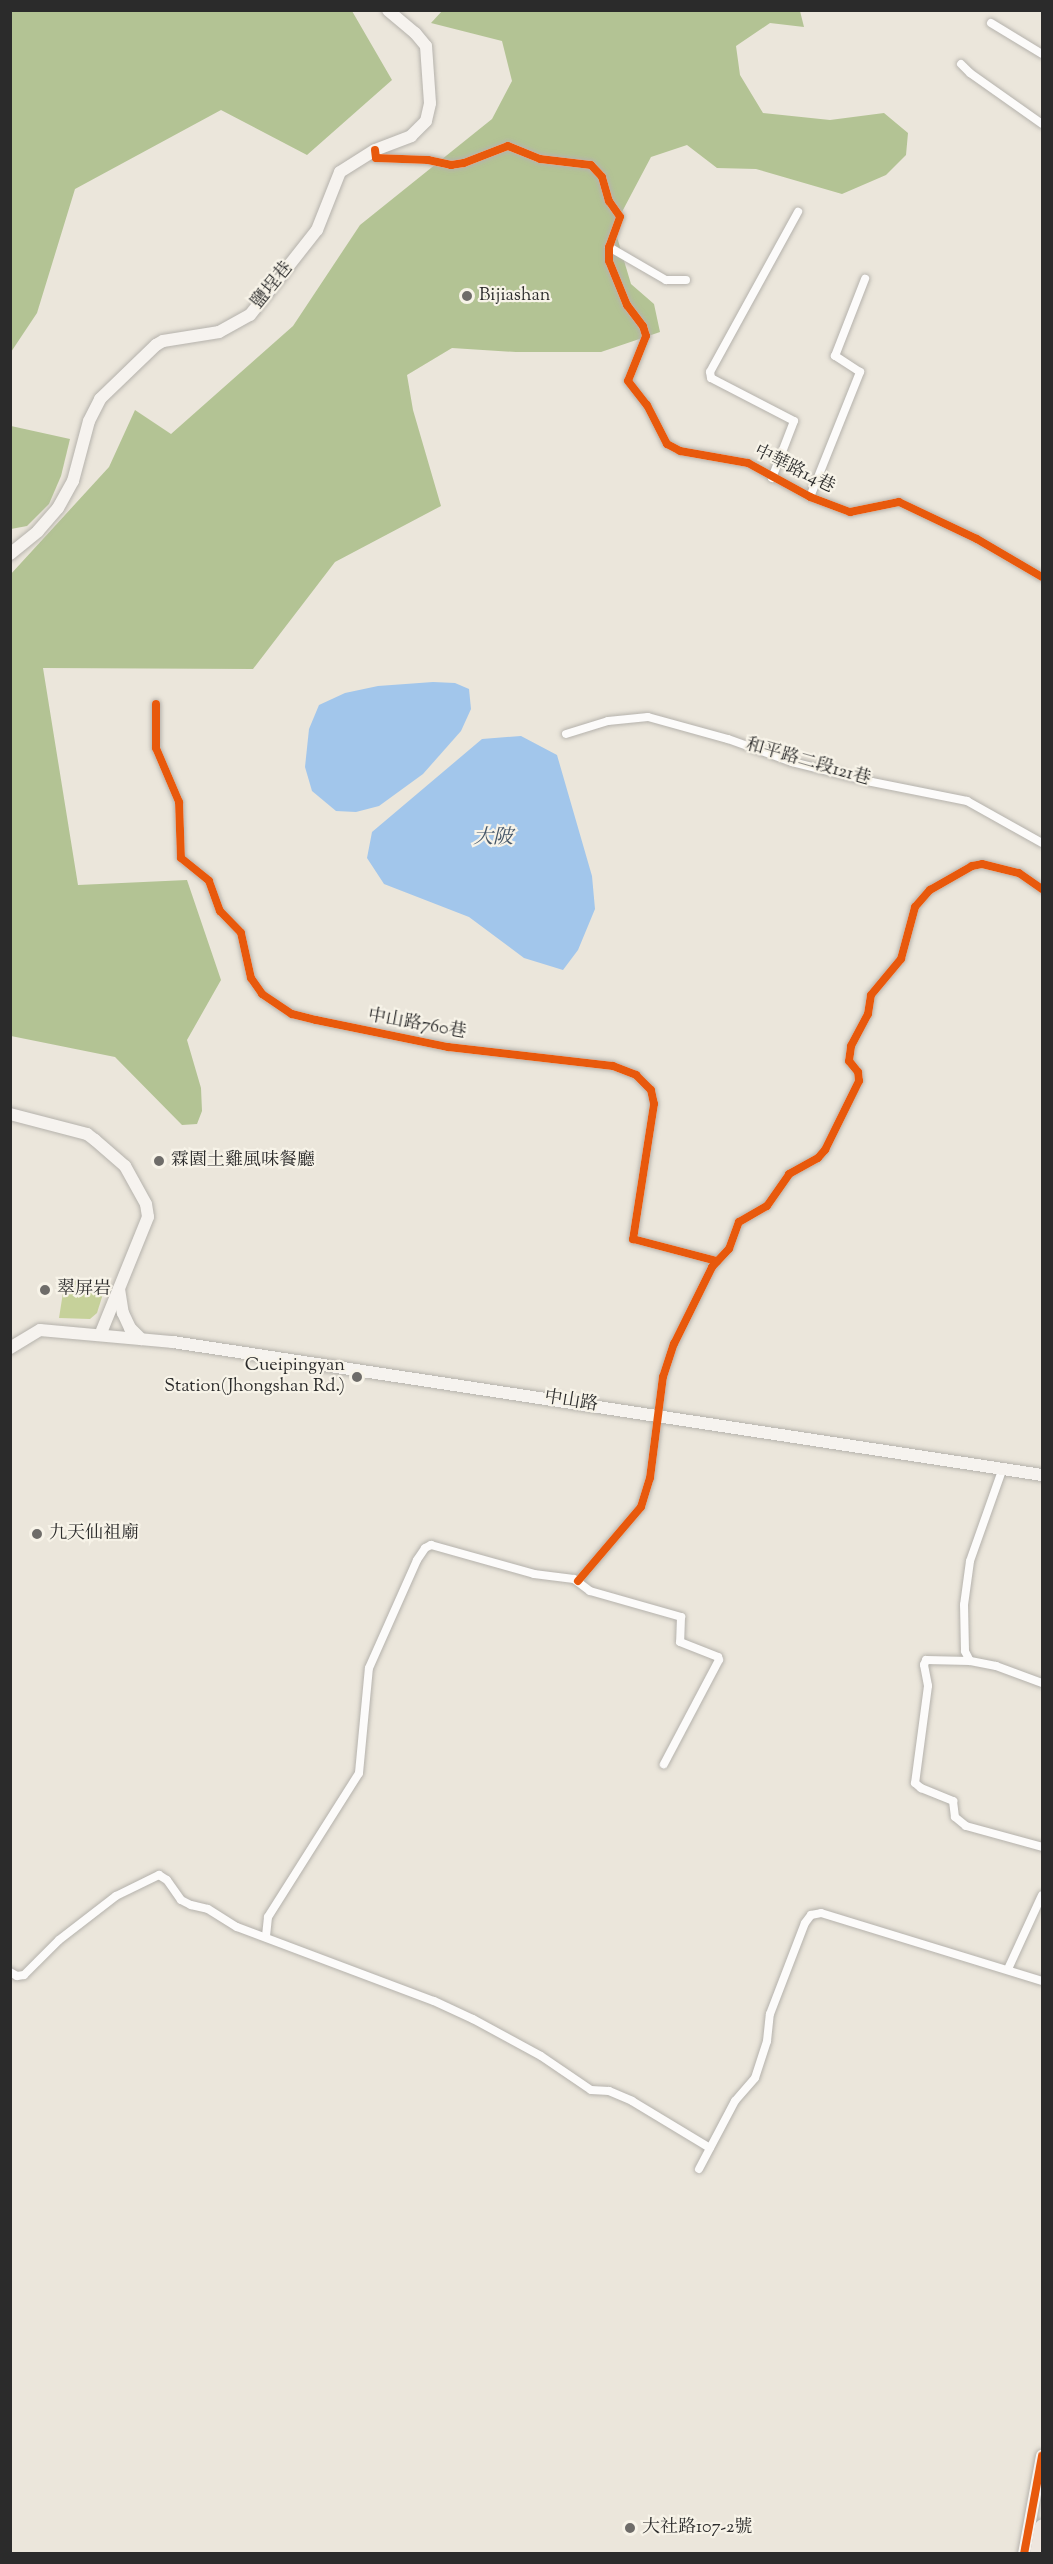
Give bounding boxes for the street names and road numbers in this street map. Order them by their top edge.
street label: 鹽埕巷 [248,258,298,314]
street label: 中華路14巷 [750,441,838,499]
street label: 和平路二段121巷 [743,735,873,791]
street label: 中山路760巷 [366,1006,468,1044]
street label: 中山路 [543,1387,599,1417]

